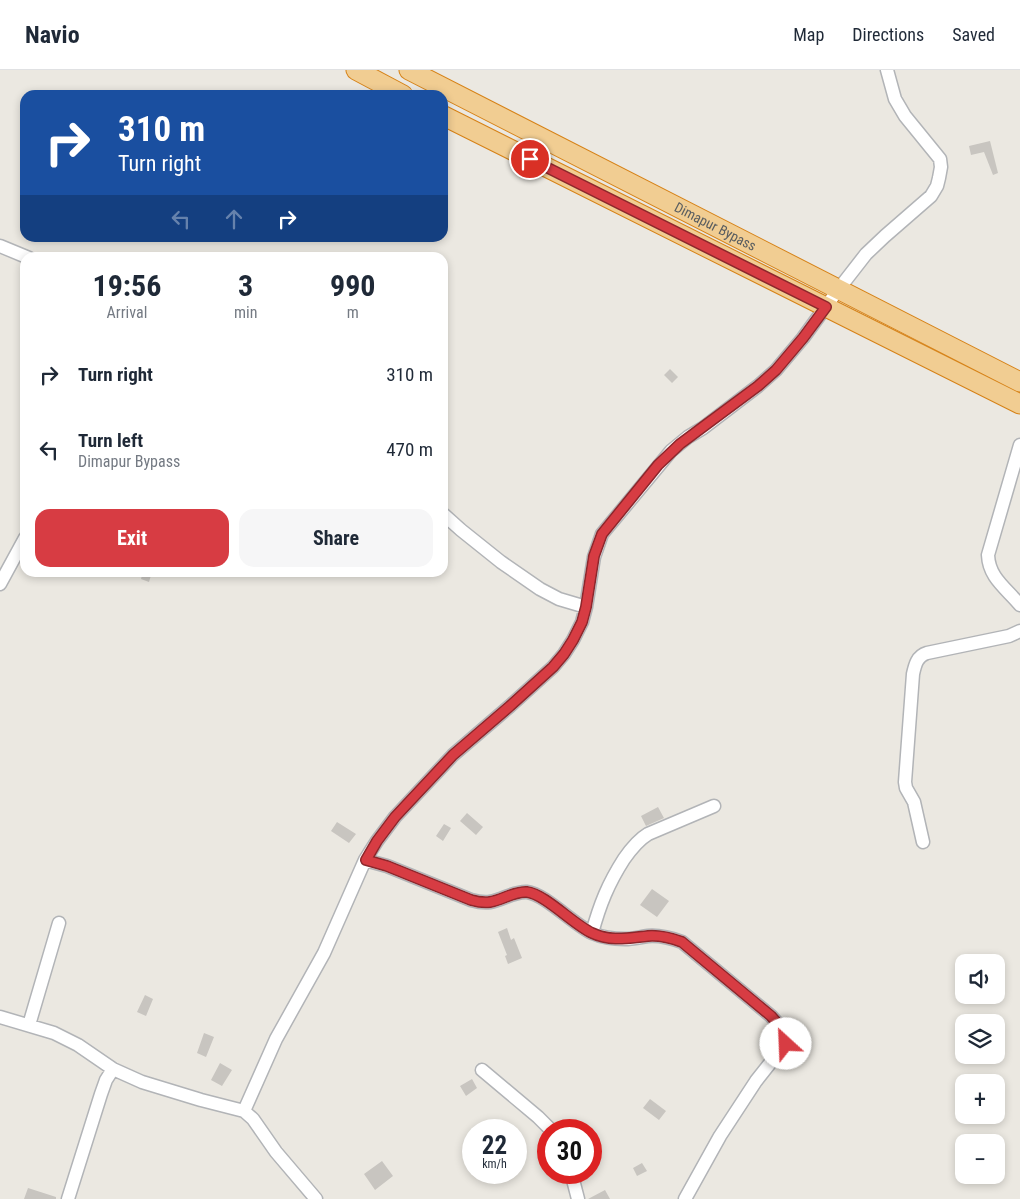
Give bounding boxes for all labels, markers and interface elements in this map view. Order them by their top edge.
text: Navio [25,21,80,49]
text: Map [793,24,824,45]
text: Directions [852,24,924,45]
text: Saved [952,24,995,45]
text: 310 m [118,109,205,150]
icon: right [35,110,100,175]
pin [509,138,551,180]
icon: arrive [516,145,544,173]
text: Turn right [118,151,201,176]
street label: Dimapur Bypass [672,199,759,254]
icon: left [167,205,195,233]
icon: ahead [220,205,248,233]
icon: right [273,205,301,233]
text: 19:56 [93,268,161,303]
text: 3 [238,268,253,303]
text: 990 [330,268,375,303]
text: Arrival [107,303,147,322]
text: min [234,303,257,322]
text: m [347,303,359,322]
icon: right [35,361,63,389]
text: Turn right [78,363,153,386]
text: 310 m [386,363,433,386]
text: Turn left [78,429,143,452]
icon: left [35,436,63,464]
text: 470 m [386,438,433,461]
text: Dimapur Bypass [78,452,180,471]
button: Exit [35,509,229,567]
button: Share [239,509,433,567]
map controls [955,954,1005,1184]
button: sound [955,954,1005,1004]
button: layers [955,1014,1005,1064]
position arrow [759,1017,811,1069]
button: + [955,1074,1005,1124]
speed limit sign: 30 [537,1119,602,1184]
text: 22 [482,1131,507,1160]
button: − [955,1134,1005,1184]
text: km/h [482,1157,507,1171]

